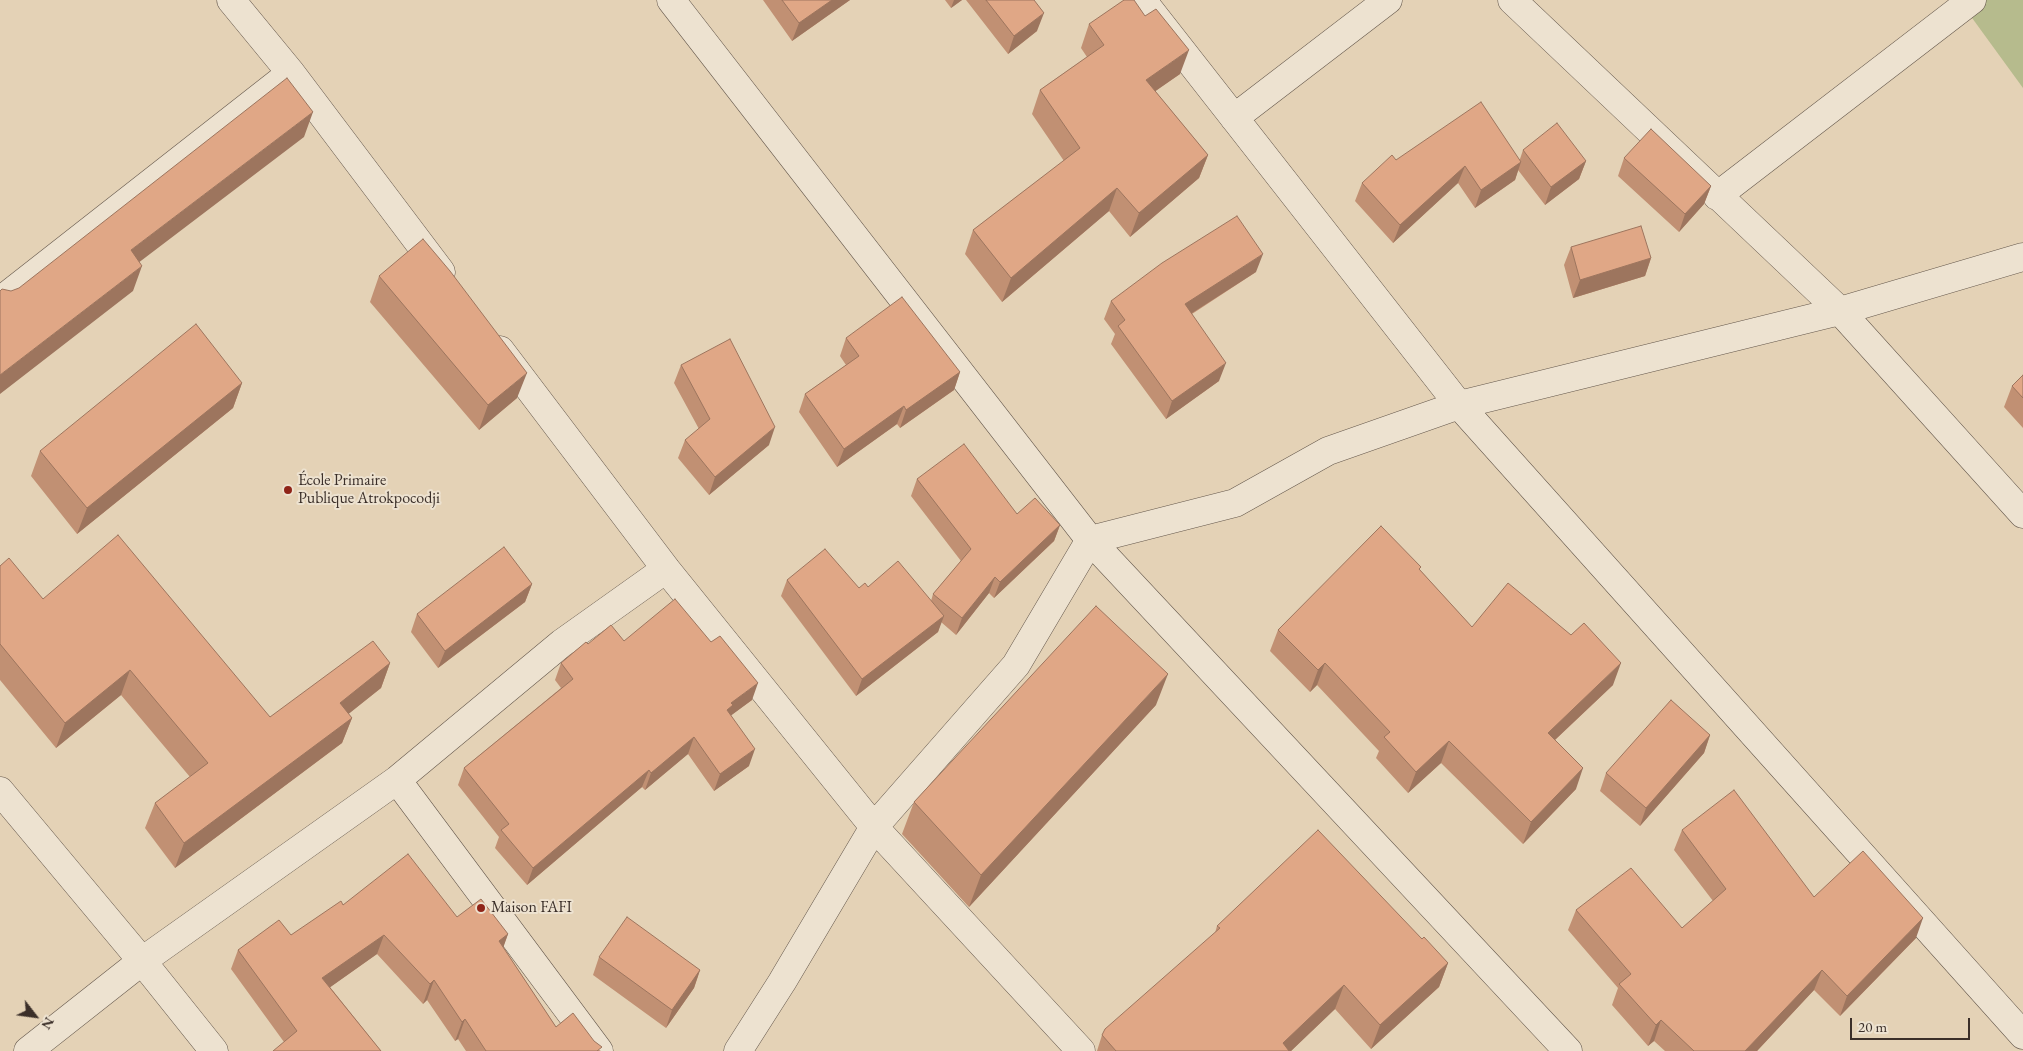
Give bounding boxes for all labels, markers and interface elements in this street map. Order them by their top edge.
place label: École Primaire Publique Atrokpocodji [298,471,440,509]
marker: École Primaire Publique Atrokpocodji [282,484,294,496]
place label: Maison FAFI [491,898,572,918]
marker: Maison FAFI [475,902,487,914]
north arrow [10,991,60,1041]
scale bar [1853,1008,1973,1040]
text: N [37,1014,59,1033]
text: 20 m [1858,1017,1887,1036]

